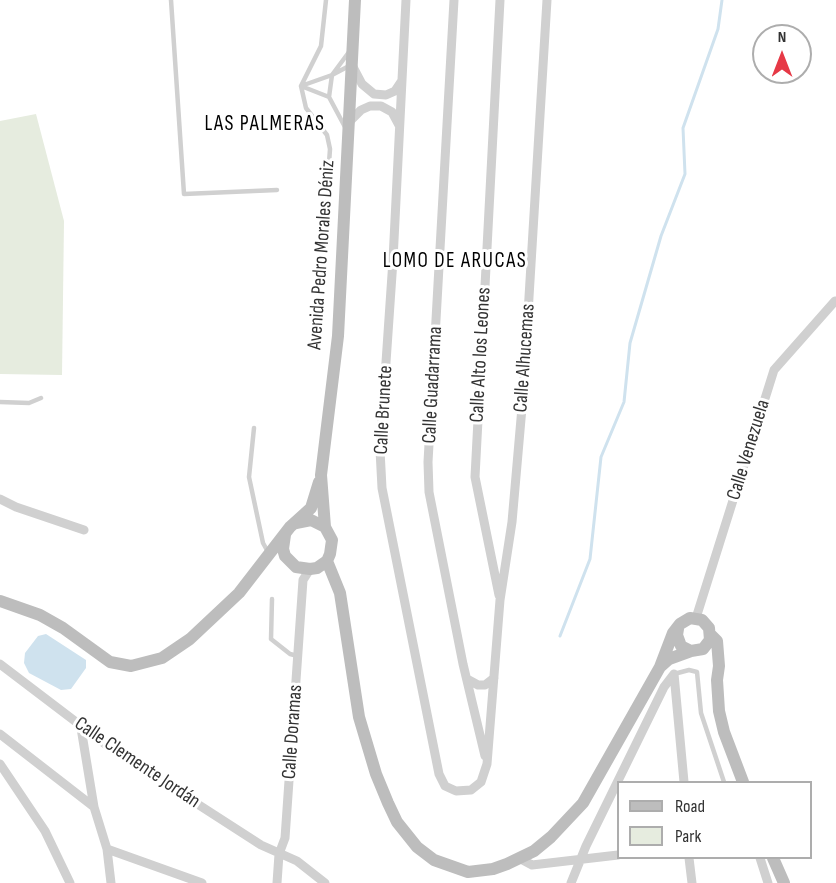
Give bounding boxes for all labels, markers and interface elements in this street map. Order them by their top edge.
north arrow [752,24,812,84]
text: N [778,28,786,47]
district label: LAS PALMERAS [204,112,326,138]
street label: Avenida Pedro Morales Déniz [303,159,341,351]
district label: LOMO DE ARUCAS [383,249,527,275]
street label: Calle Alto los Leones [465,287,497,423]
street label: Calle Alhucemas [509,303,541,413]
street label: Calle Guadarrama [418,326,448,444]
street label: Calle Brunete [370,365,398,455]
street label: Calle Venezuela [722,397,776,503]
street label: Calle Doramas [278,684,308,780]
street label: Calle Clemente Jordán [70,712,204,814]
legend [617,781,812,859]
text: Road [675,796,705,817]
text: Park [675,826,701,847]

